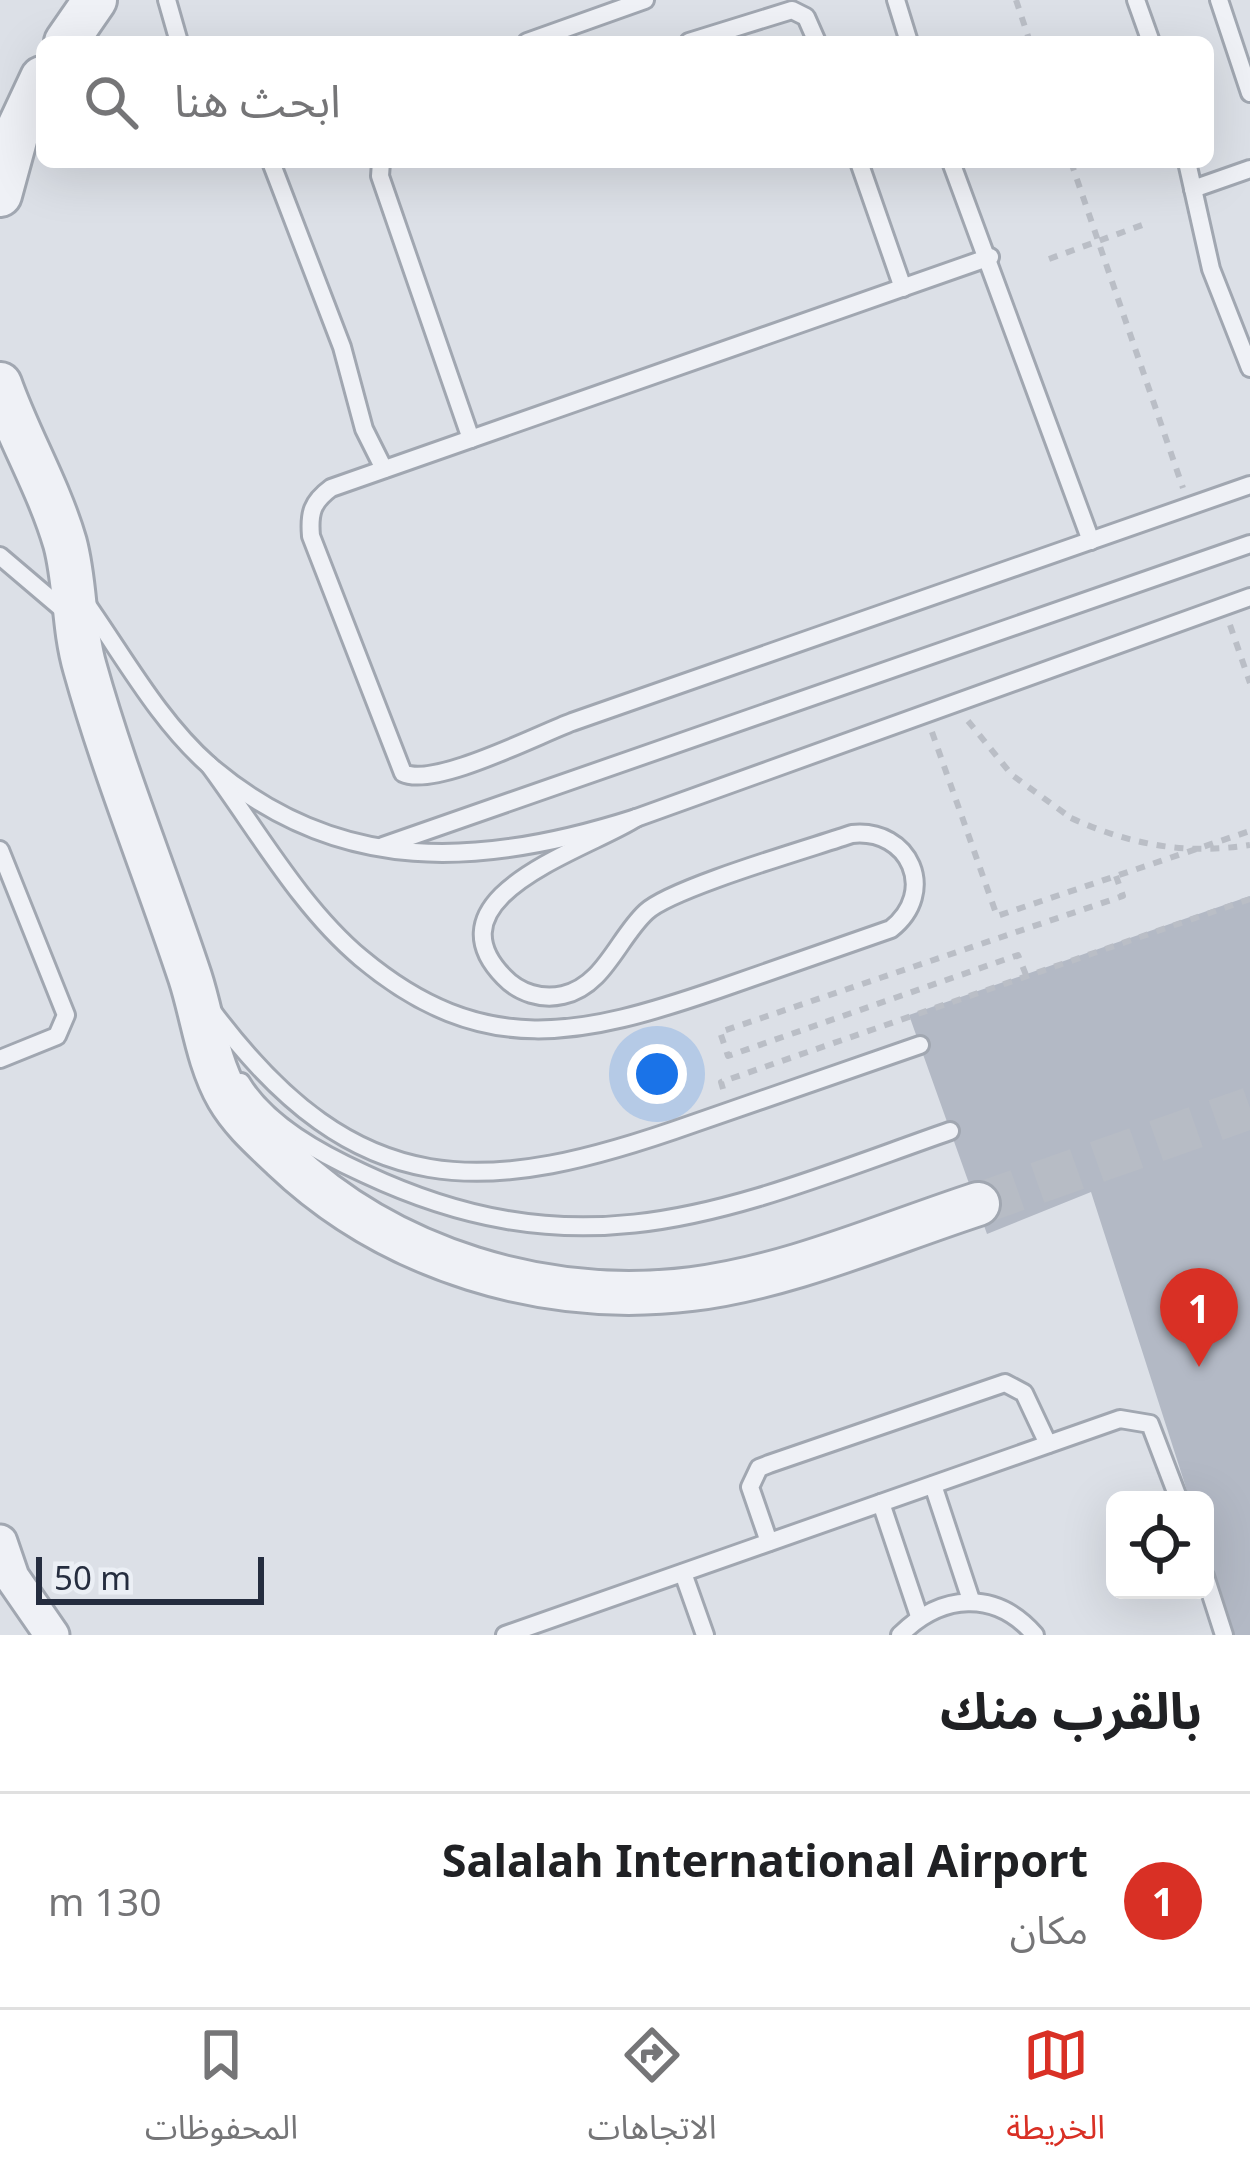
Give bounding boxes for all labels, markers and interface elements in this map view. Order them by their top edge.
search box [36,36,1214,168]
icon: search [78,69,144,135]
text: ابحث هنا [174,69,341,130]
your location [627,1044,687,1104]
pin: 1 [1160,1268,1238,1367]
map controls [1106,1491,1214,1599]
button: locate [1106,1491,1214,1599]
scale bar [36,1551,264,1604]
text: 50 m [54,1555,131,1600]
text: بالقرب منك [940,1674,1202,1744]
text: Salalah International Airport [442,1829,1088,1890]
text: 130 m [48,1874,162,1927]
text: 1 [1152,1874,1174,1927]
text: مكان [1010,1902,1088,1955]
tab: المحفوظات [145,2022,298,2163]
tab: الاتجاهات [588,2022,717,2163]
tab: الخريطة [1006,2022,1105,2163]

